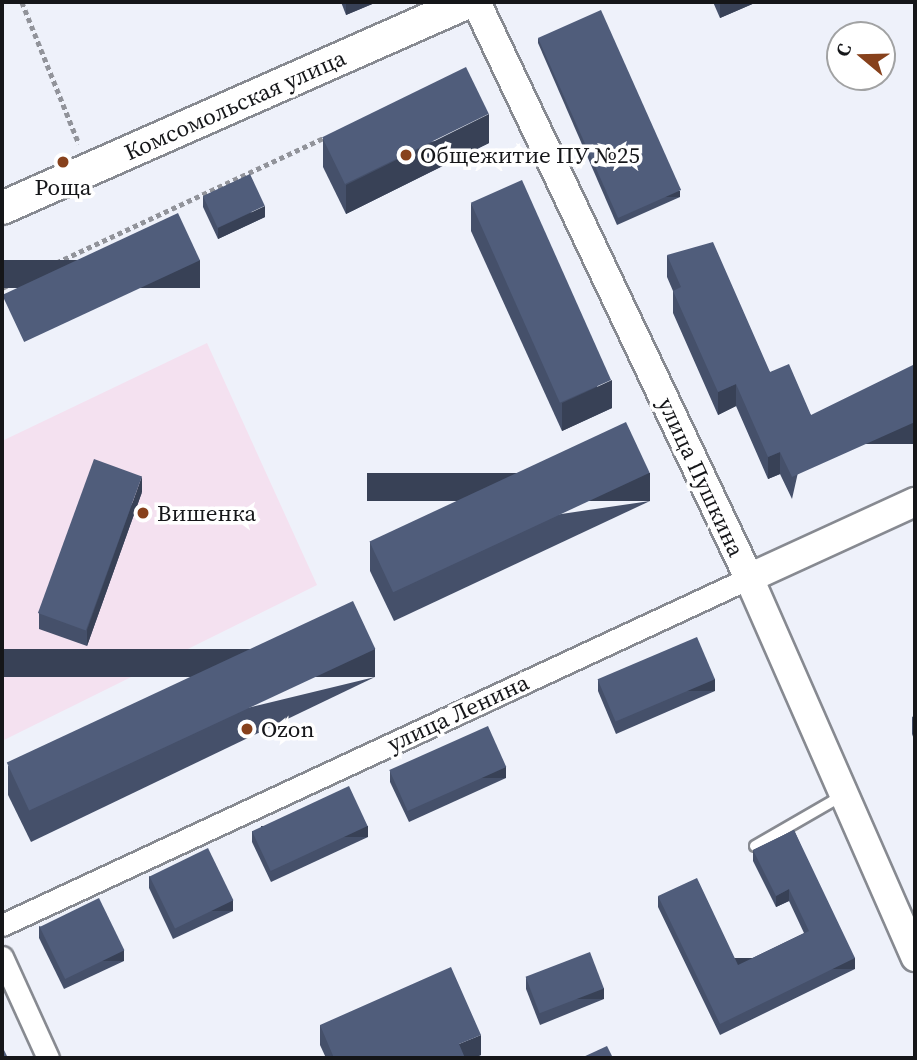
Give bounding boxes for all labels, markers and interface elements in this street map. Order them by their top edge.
north arrow [826,21,896,91]
text: С [829,40,857,60]
street label: Комсомольская улица [120,44,350,166]
place label: Общежитие ПУ №25 [420,141,641,169]
marker: Общежитие ПУ №25 [398,147,414,163]
marker: Роща [55,154,71,170]
place label: Роща [34,173,92,201]
street label: улица Пушкина [652,393,750,561]
place label: Вишенка [157,499,256,527]
marker: Вишенка [135,505,151,521]
street label: улица Ленина [383,668,533,758]
place label: Ozon [261,715,314,743]
marker: Ozon [239,721,255,737]

